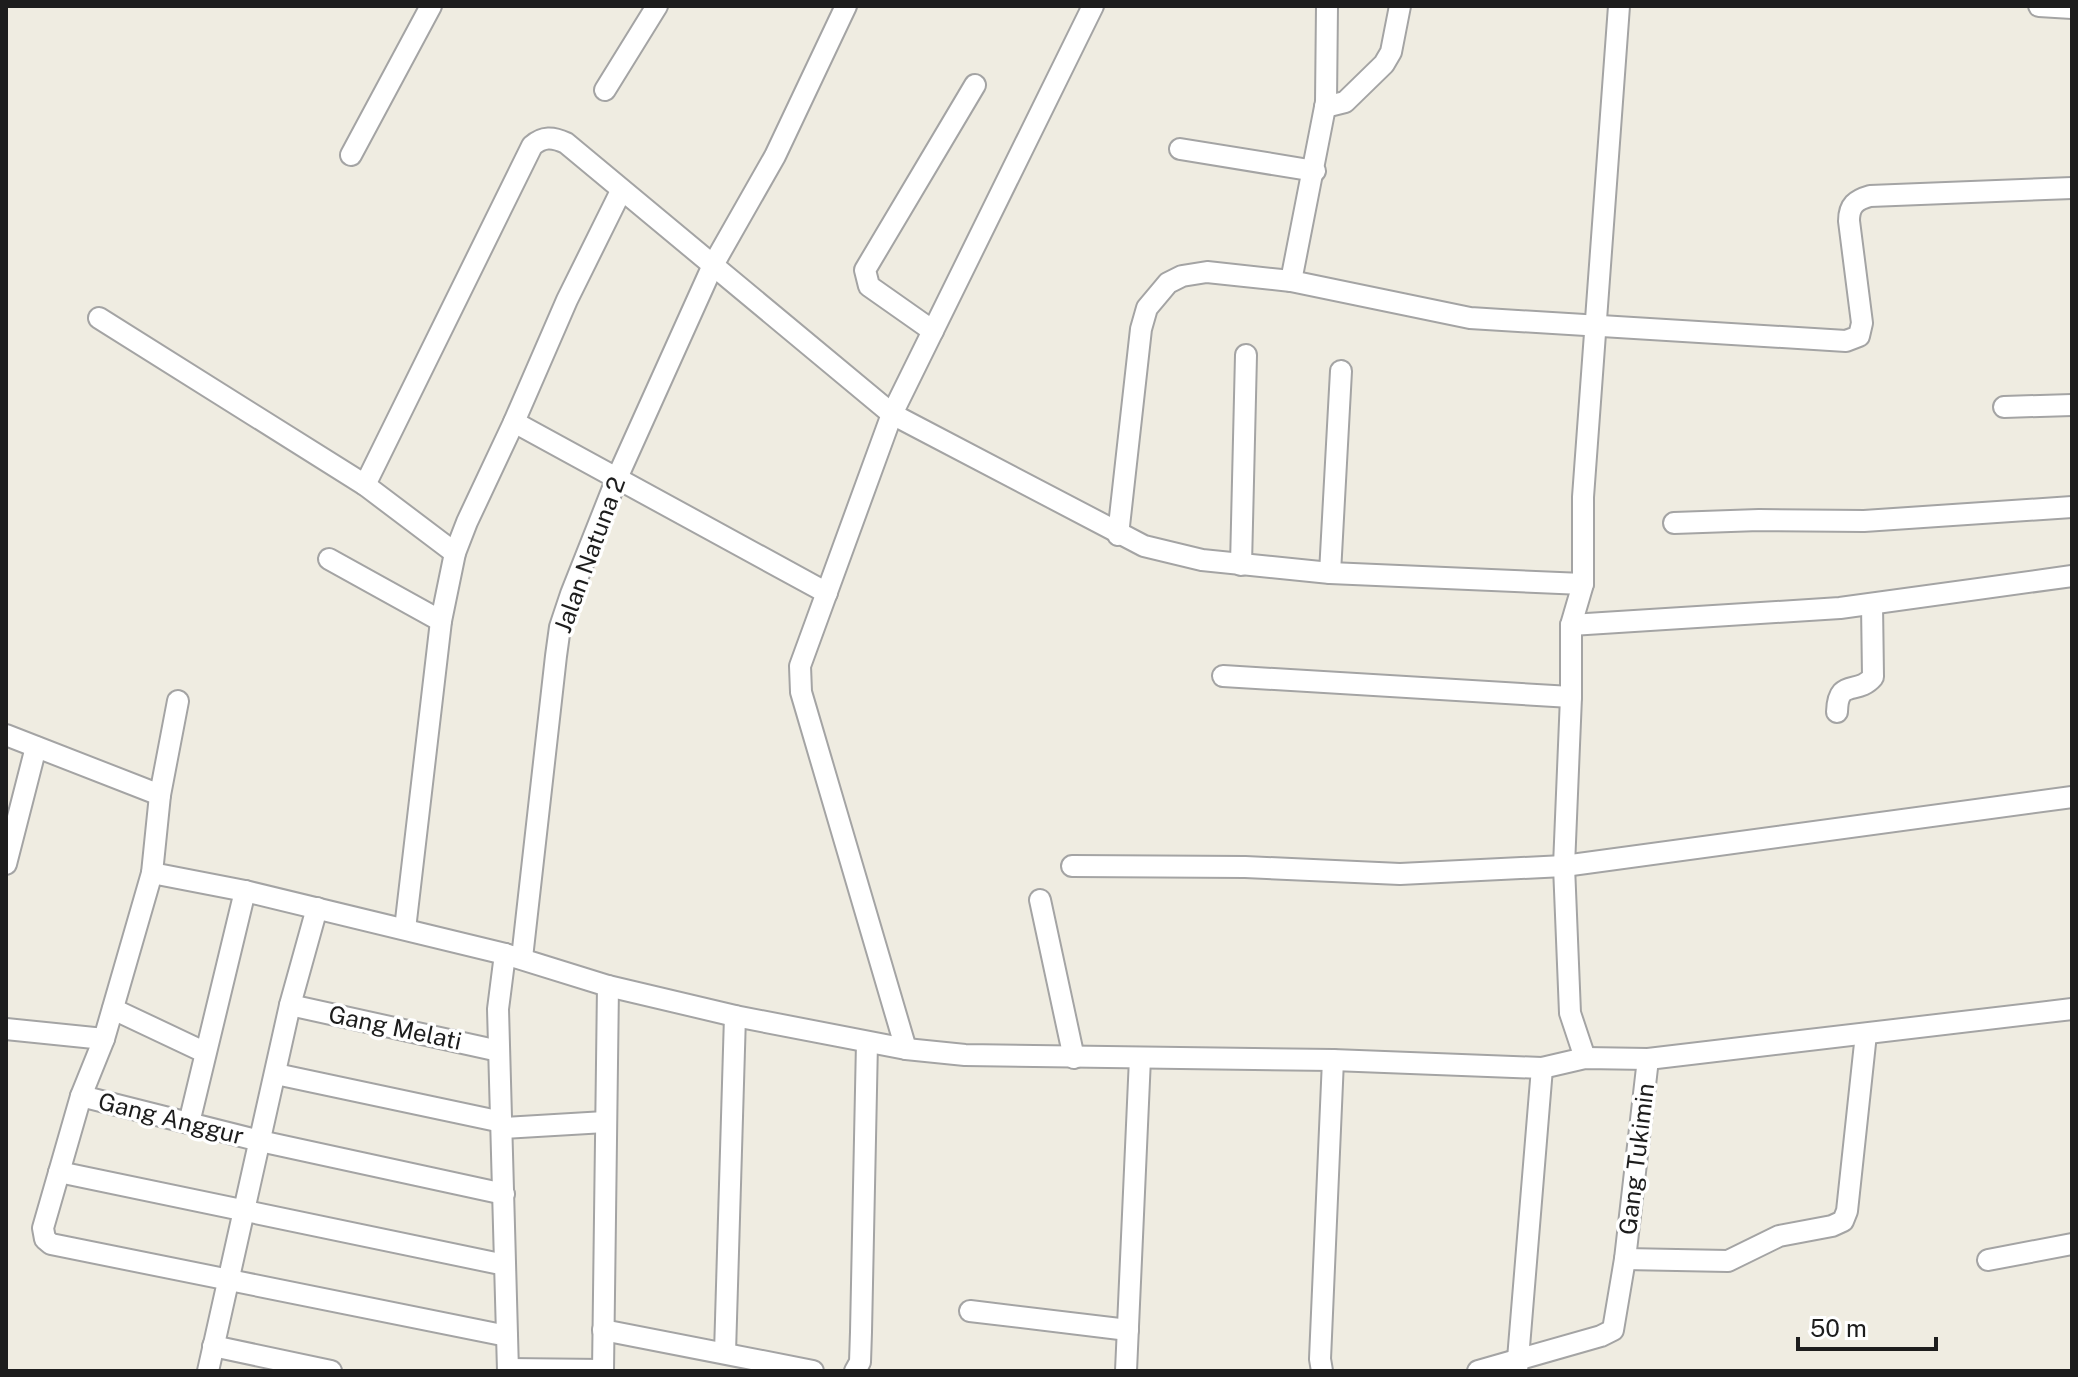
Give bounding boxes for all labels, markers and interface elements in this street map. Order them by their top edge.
street label: Jalan Natuna 2 [548,473,630,637]
street label: Gang Melati [326,999,464,1055]
street label: Gang Tukimin [1613,1081,1659,1236]
street label: Gang Anggur [96,1086,247,1150]
scale bar [1798,1301,1936,1351]
text: 50 m [1810,1314,1867,1342]

